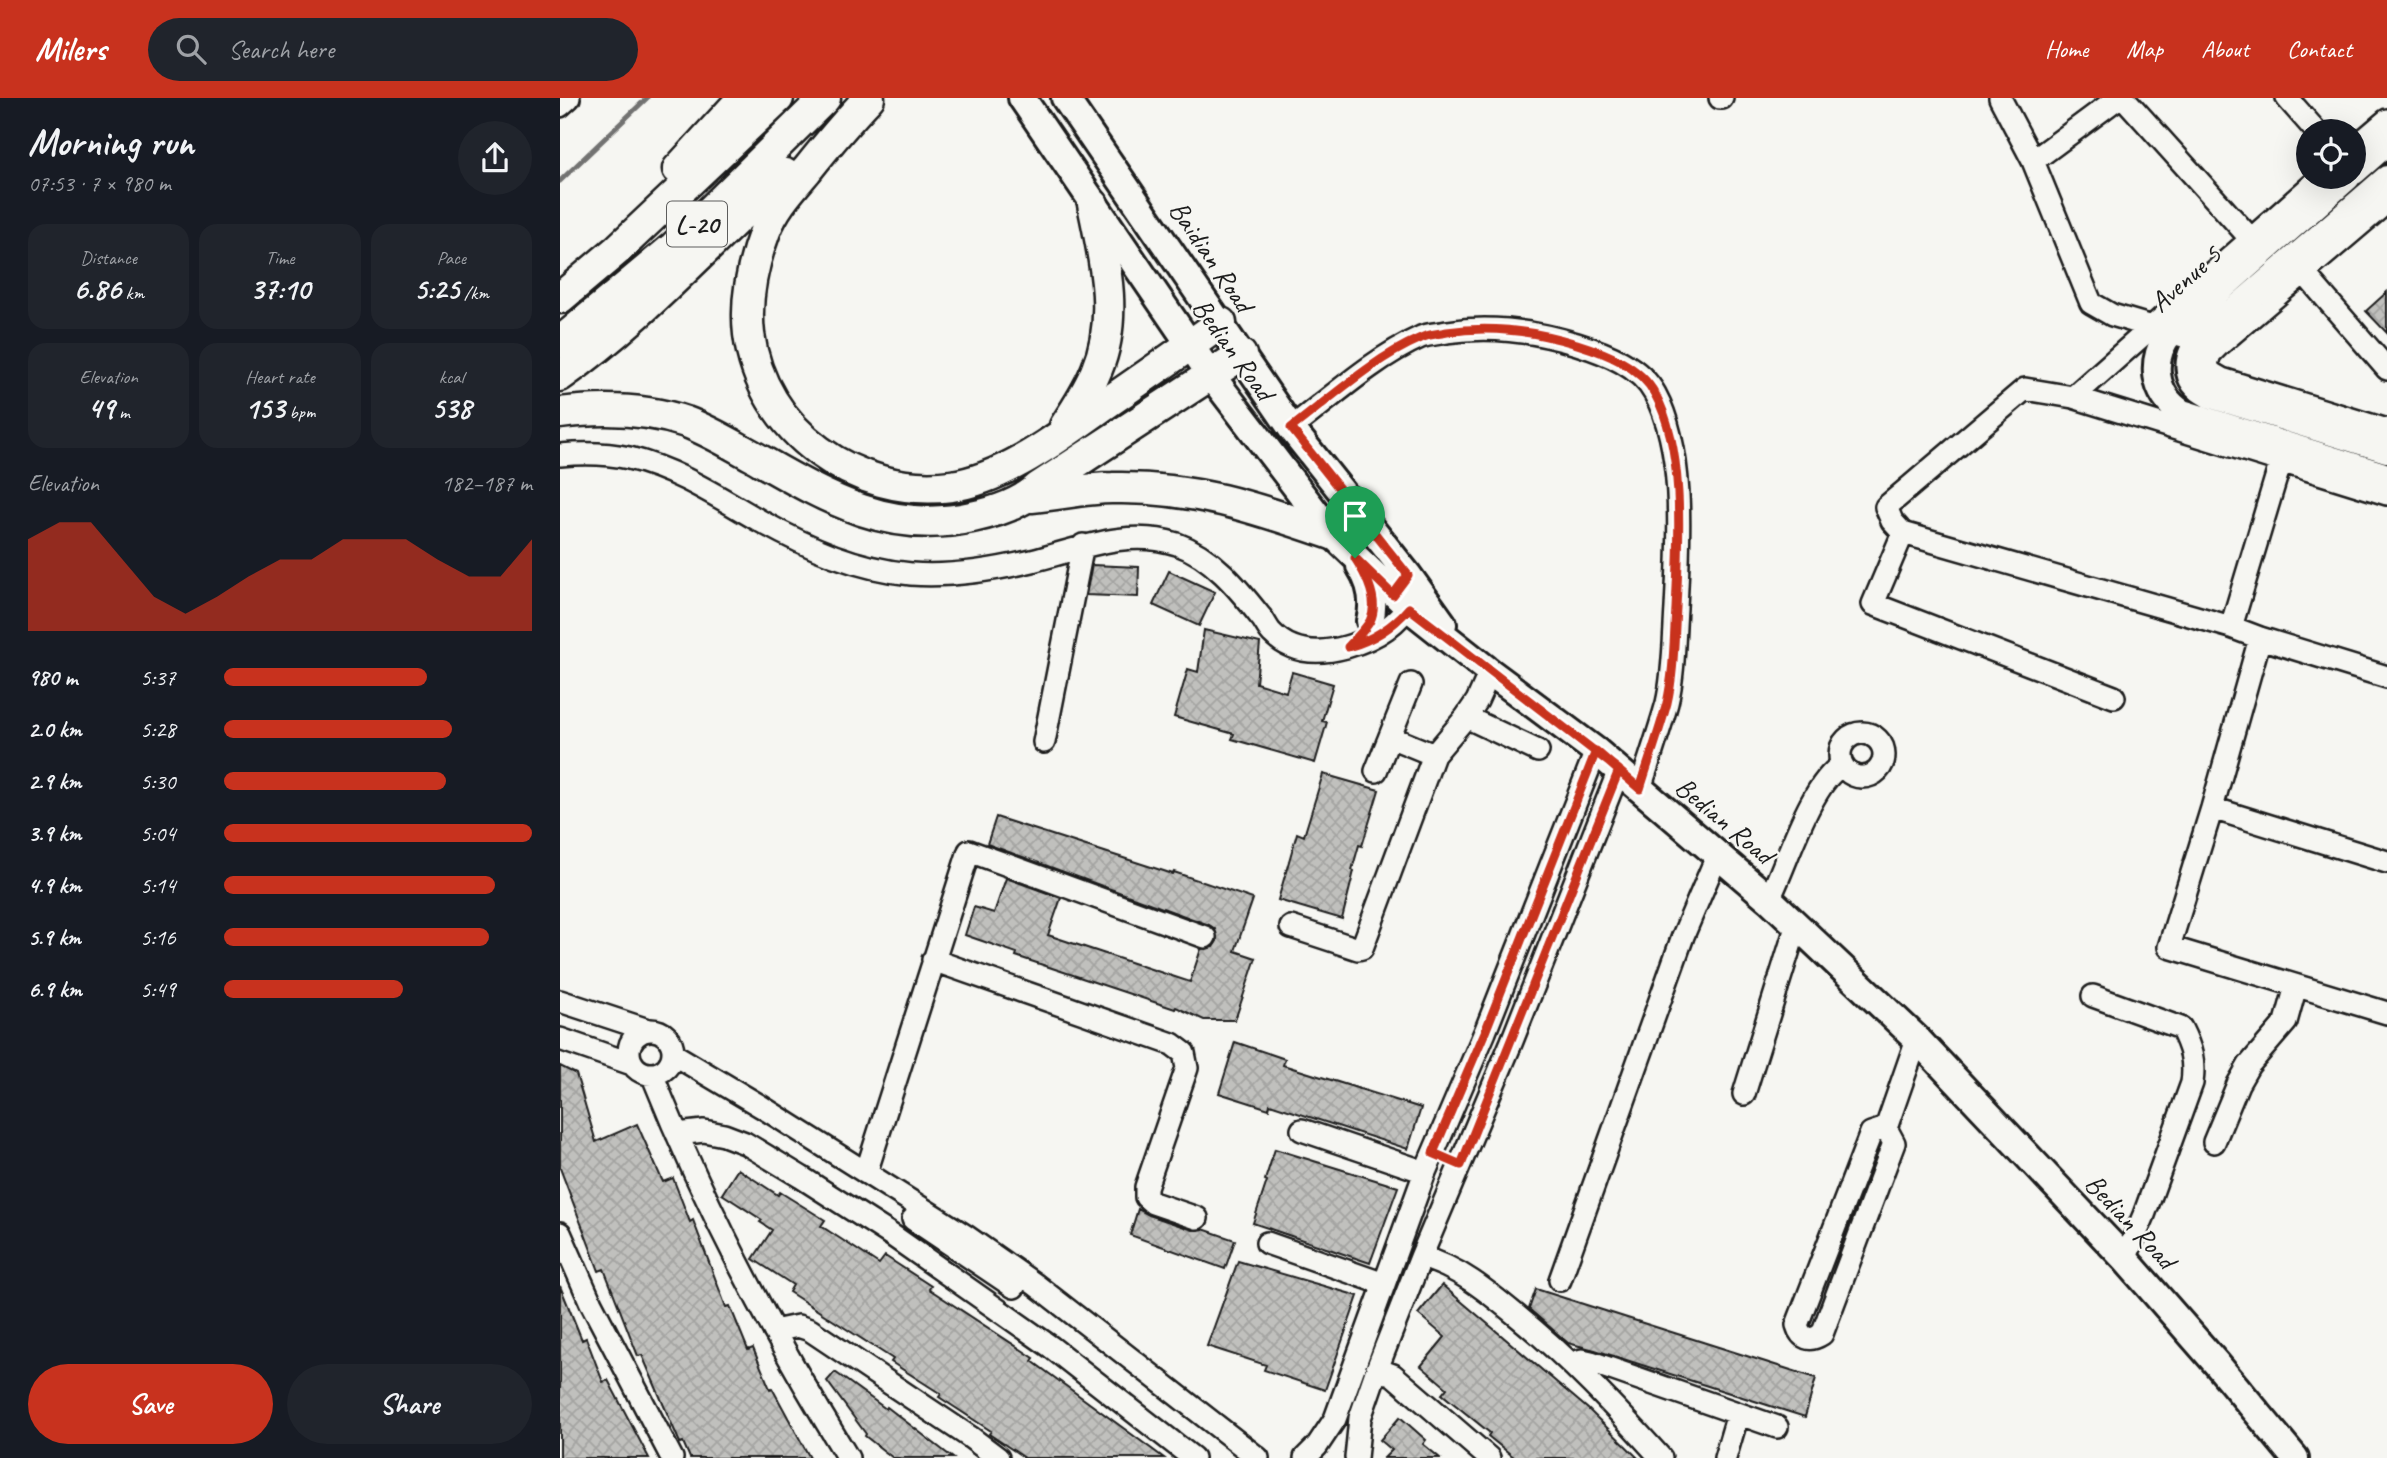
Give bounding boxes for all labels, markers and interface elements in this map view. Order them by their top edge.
search box [148,18,638,81]
text: Milers [35,28,106,70]
icon: search [172,30,210,68]
text: Search here [228,33,334,66]
text: Home [2045,34,2088,64]
text: Map [2126,34,2163,64]
text: About [2201,34,2249,64]
text: Contact [2287,34,2352,64]
text: Morning run [28,119,194,166]
map controls [2296,119,2366,189]
button: locate [2296,119,2366,189]
button: share [458,121,532,195]
text: 07:53 · 7 × 980 m [28,169,171,198]
street label: Baidian Road [1162,194,1264,322]
road number: L-20 [667,202,727,246]
street label: Avenue 5 [2143,236,2229,319]
text: Distance [80,246,137,270]
text: Time [265,246,295,270]
text: Pace [437,246,466,270]
text: 6.86 [73,270,121,308]
text: 37:10 [250,270,310,308]
text: 5:25 [414,270,459,308]
text: km [121,281,144,305]
text: /km [459,281,489,305]
street label: Bedian Road [1185,291,1285,410]
text: Elevation [79,365,138,389]
text: Heart rate [245,365,315,389]
text: kcal [439,365,464,389]
text: 49 [88,389,114,427]
text: 153 [245,389,285,427]
text: 538 [431,389,471,427]
text: m [114,400,130,424]
text: bpm [285,400,315,424]
text: Elevation [28,469,99,498]
text: 182–187 m [441,469,532,498]
pin [1325,486,1385,558]
icon: arrive [1336,497,1374,535]
text: 980 m [28,663,77,692]
text: 5:37 [140,663,176,692]
text: 2.0 km [28,715,82,744]
text: 5:28 [140,715,176,744]
text: 2.9 km [28,767,81,796]
text: 5:30 [140,767,176,796]
street label: Bedian Road [1668,769,1784,874]
text: 3.9 km [28,819,81,848]
text: 5:04 [140,819,176,848]
text: 4.9 km [28,871,81,900]
text: 5:14 [140,871,176,900]
text: 5.9 km [28,923,81,952]
text: 5:16 [140,923,176,952]
text: 6.9 km [28,975,82,1004]
text: 5:49 [140,975,176,1004]
street label: Bedian Road [2078,1166,2186,1279]
button: Save [28,1364,273,1444]
button: Share [287,1364,532,1444]

